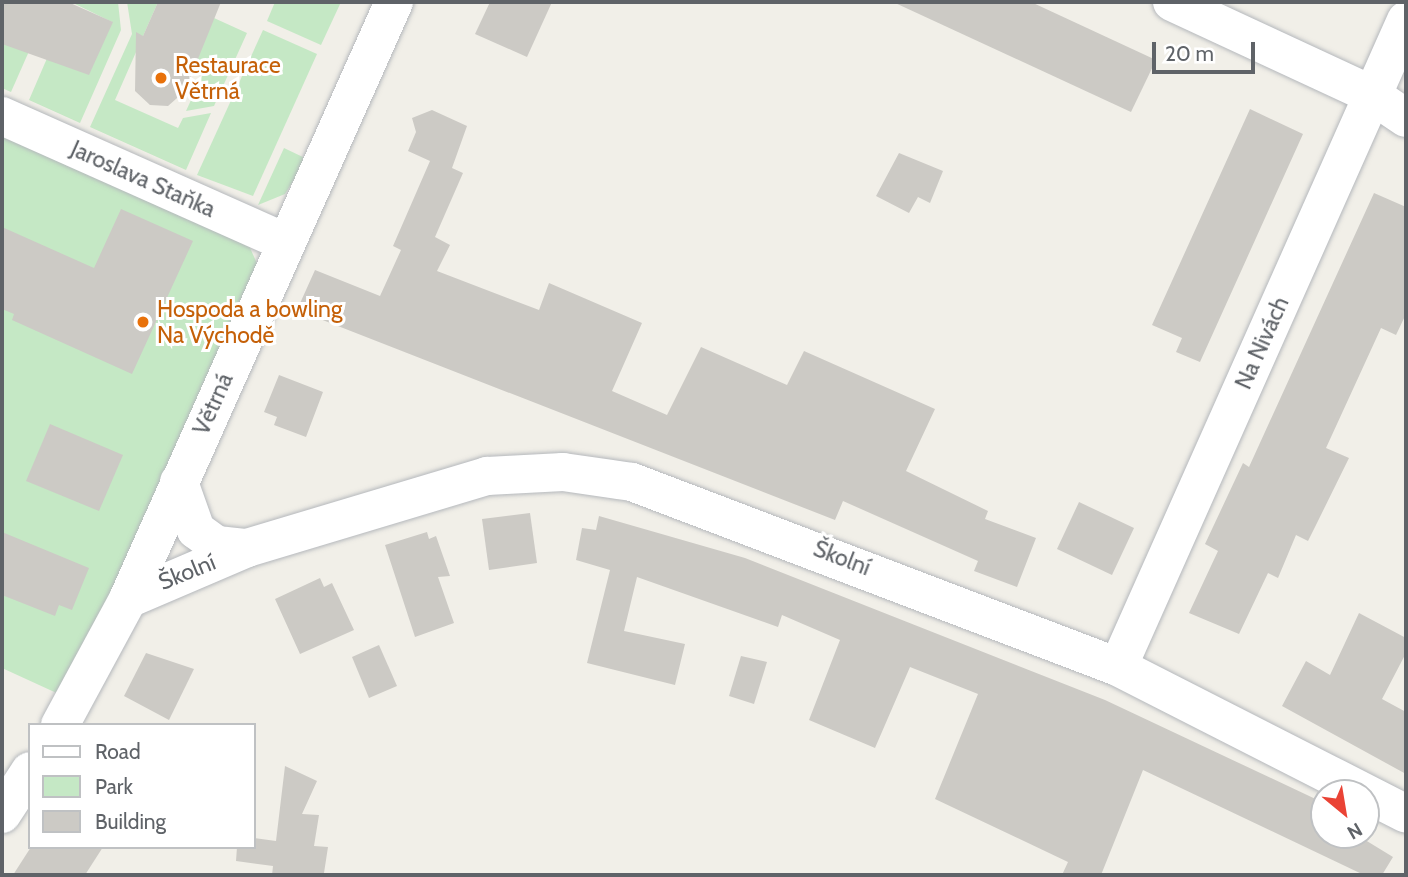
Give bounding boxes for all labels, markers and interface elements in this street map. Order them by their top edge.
scale bar [1156,28,1259,72]
text: 20 m [1165,41,1214,66]
place label: Restaurace Větrná [175,51,281,105]
marker: Restaurace Větrná [153,70,169,86]
street label: Jaroslava Staňka [66,135,220,223]
street label: Na Nivách [1229,293,1295,393]
place label: Hospoda a bowling Na Východě [157,295,342,349]
marker: Hospoda a bowling Na Východě [135,314,151,330]
street label: Větrná [187,369,239,439]
street label: Školní [810,535,874,581]
street label: Školní [155,548,219,596]
legend [28,723,256,849]
text: Road [95,739,141,764]
text: Park [95,774,133,799]
north arrow [1310,779,1380,849]
text: Building [95,809,166,834]
text: N [1343,818,1366,844]

